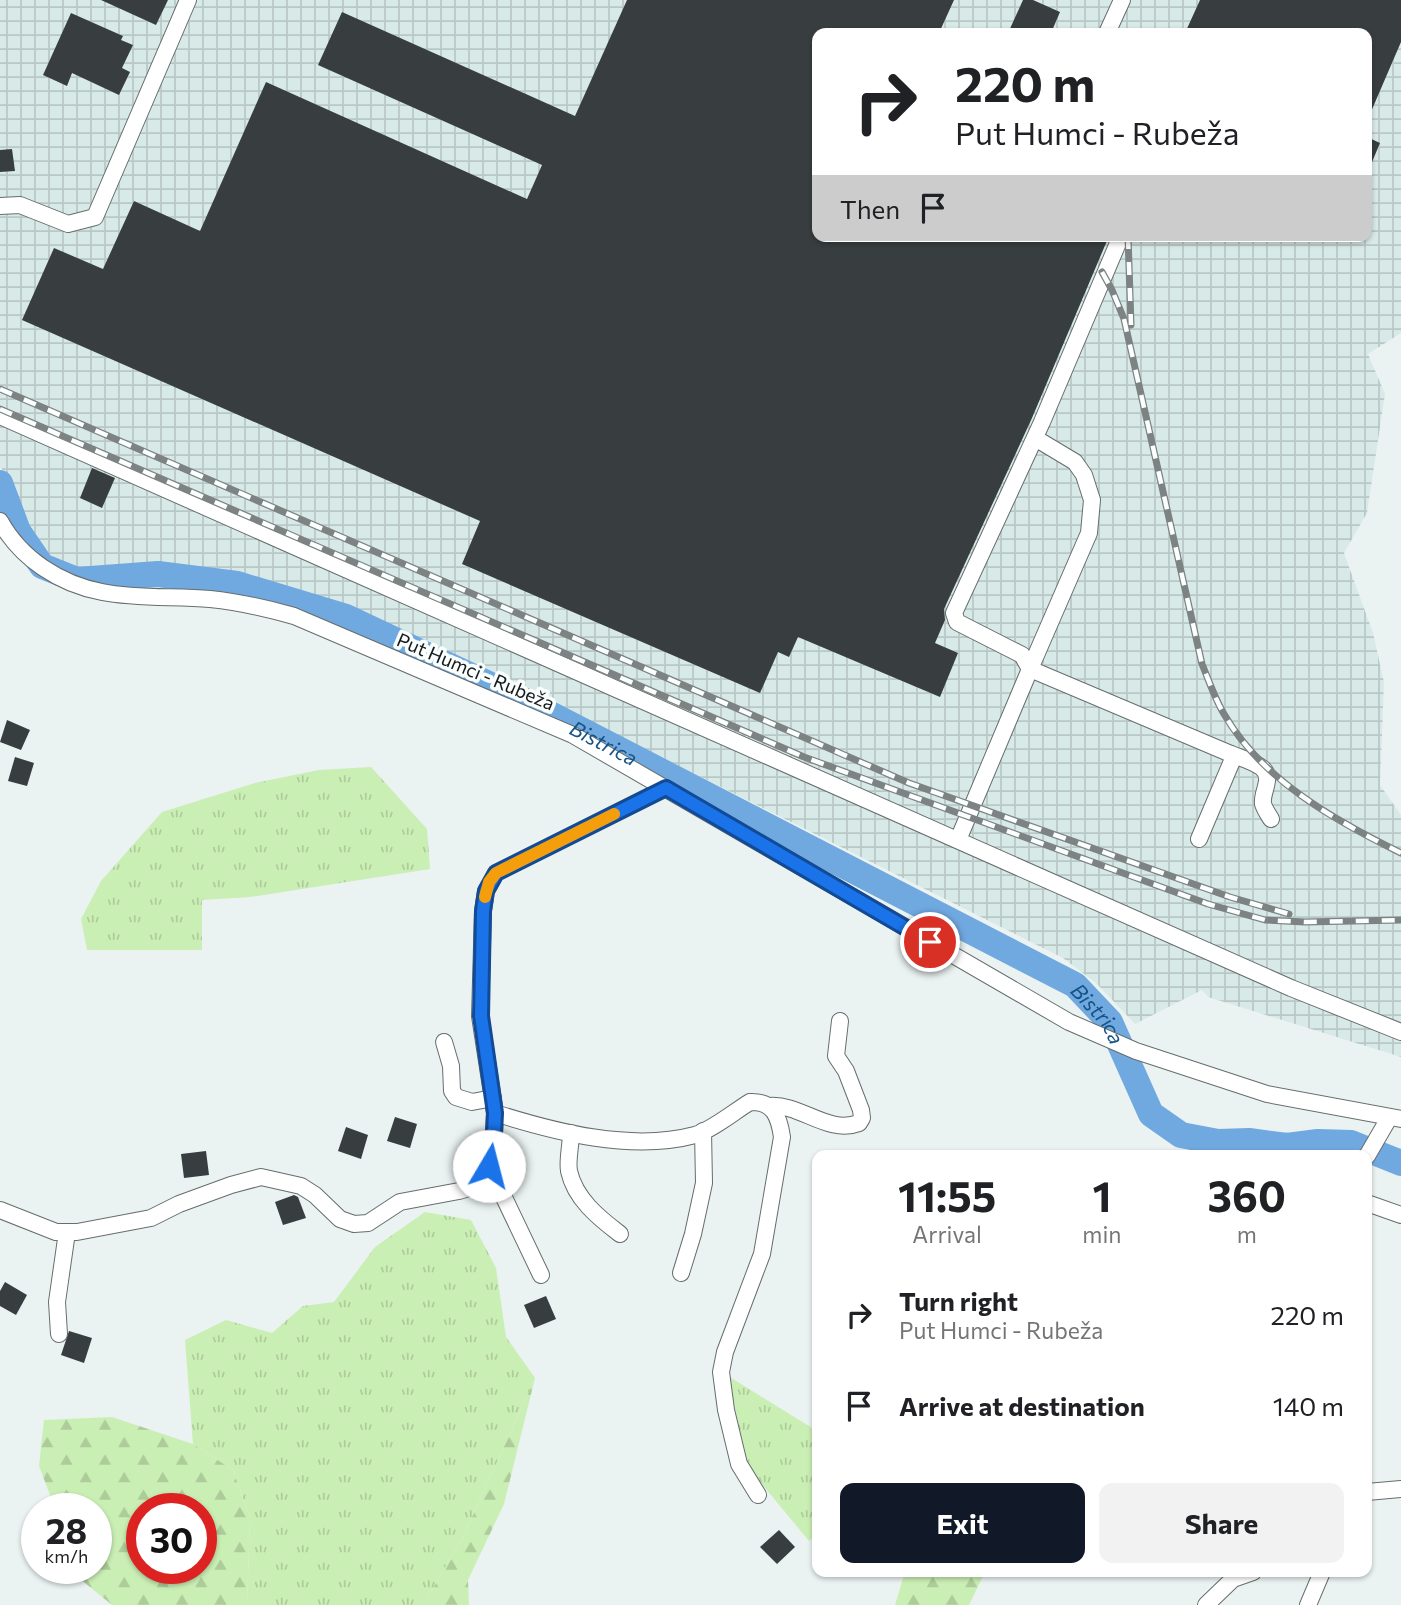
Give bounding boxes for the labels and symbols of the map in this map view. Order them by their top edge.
street label: Put Humci - Rubeža [394,627,558,715]
water label: Bistrica [566,714,642,770]
pin [900,912,960,972]
water label: Bistrica [1067,977,1131,1048]
position arrow [452,1129,526,1203]
speed limit sign: 30 [126,1493,217,1584]

